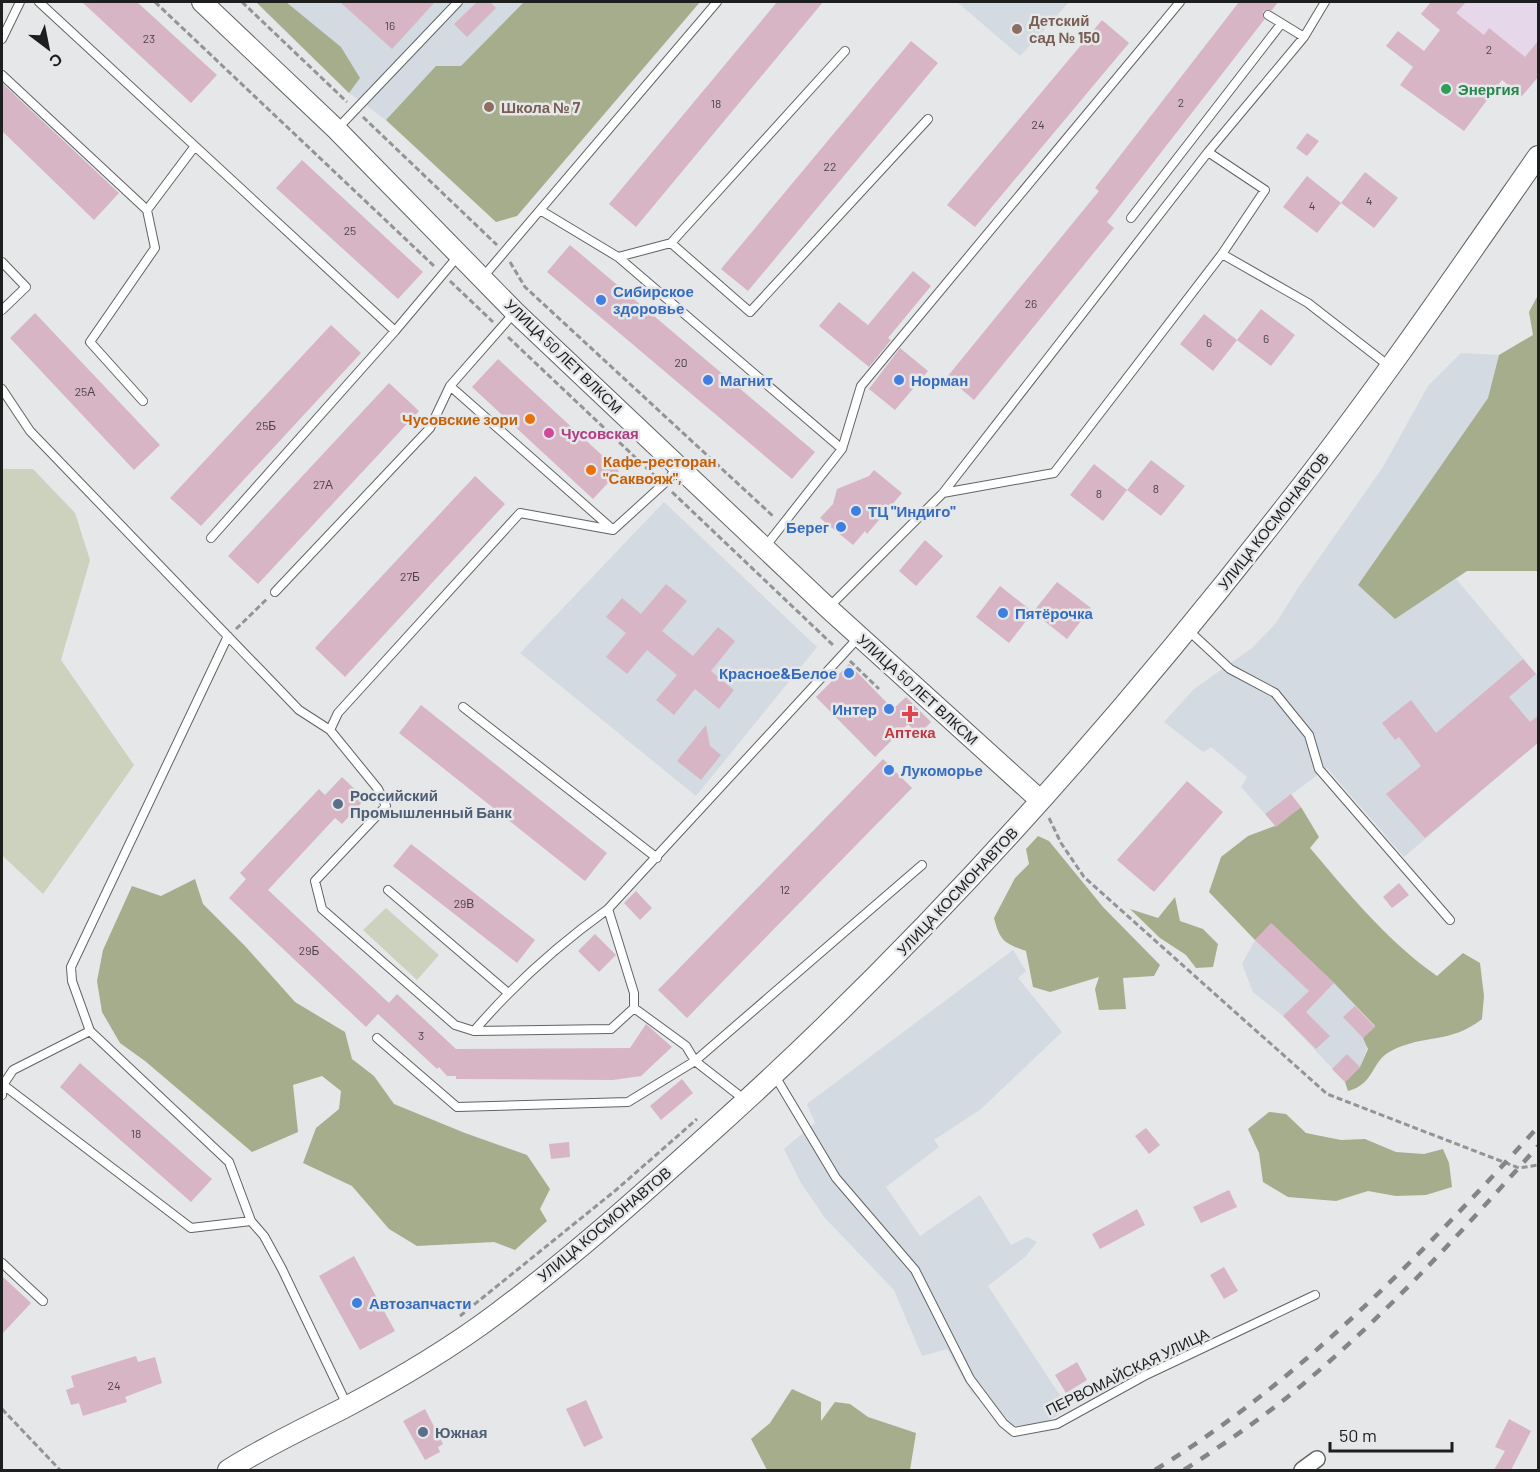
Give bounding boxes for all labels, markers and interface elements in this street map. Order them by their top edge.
place label: Детский сад № 150 [1029,11,1100,46]
north arrow [18,18,78,78]
house number: 16 [385,18,395,32]
marker: Детский сад № 150 [1010,22,1024,36]
house number: 23 [143,31,155,45]
house number: 2 [1486,42,1492,56]
text: С [46,50,66,72]
place label: Энергия [1458,80,1519,98]
marker: Энергия [1439,82,1453,96]
house number: 2 [1178,95,1184,109]
house number: 18 [711,96,721,110]
place label: Школа № 7 [501,98,581,116]
marker: Школа № 7 [482,100,496,114]
house number: 24 [1031,117,1045,131]
house number: 22 [824,159,836,173]
house number: 4 [1366,193,1372,207]
house number: 4 [1309,198,1315,212]
house number: 25 [344,223,356,237]
place label: Сибирское здоровье [613,282,694,317]
marker: Сибирское здоровье [594,293,608,307]
street label: УЛИЦА 50 ЛЕТ ВЛКСМ [502,295,626,417]
house number: 26 [1025,296,1037,310]
house number: 6 [1263,331,1269,345]
house number: 6 [1206,335,1212,349]
house number: 20 [674,355,688,369]
place label: Магнит [720,371,773,389]
place label: Норман [911,371,968,389]
marker: Магнит [701,373,715,387]
marker: Норман [892,373,906,387]
house number: 25А [75,384,95,398]
place label: Чусовские зори [402,410,518,428]
marker: Чусовские зори [523,412,537,426]
house number: 25Б [256,418,276,432]
place label: Чусовская [561,424,639,442]
marker: Чусовская [542,426,556,440]
street label: УЛИЦА КОСМОНАВТОВ [1214,449,1332,593]
place label: Кафе-ресторан "Саквояж", [603,452,717,487]
marker: Кафе-ресторан "Саквояж", [584,463,598,477]
house number: 27А [313,477,333,491]
house number: 8 [1153,481,1159,495]
house number: 8 [1096,486,1102,500]
place label: ТЦ "Индиго" [868,502,956,520]
marker: ТЦ "Индиго" [849,504,863,518]
place label: Берег [786,518,829,536]
marker: Берег [834,520,848,534]
house number: 27Б [400,569,420,583]
place label: Пятёрочка [1015,604,1093,622]
marker: Пятёрочка [996,606,1010,620]
street label: УЛИЦА 50 ЛЕТ ВЛКСМ [854,630,982,748]
place label: Красное&Белое [719,664,837,682]
marker: Красное&Белое [842,666,856,680]
place label: Интер [832,700,877,718]
marker: Интер [882,702,896,716]
marker: Аптека [903,707,917,721]
place label: Аптека [884,723,936,741]
place label: Лукоморье [901,761,983,779]
marker: Лукоморье [882,763,896,777]
place label: Российский Промышленный Банк [350,786,512,821]
marker: Российский Промышленный Банк [331,797,345,811]
street label: УЛИЦА КОСМОНАВТОВ [893,823,1021,959]
house number: 12 [780,882,790,896]
house number: 29В [454,896,474,910]
house number: 29Б [299,943,319,957]
house number: 3 [418,1028,424,1042]
house number: 18 [131,1126,141,1140]
street label: УЛИЦА КОСМОНАВТОВ [534,1163,674,1285]
place label: Автозапчасти [369,1294,472,1312]
marker: Автозапчасти [350,1296,364,1310]
street label: ПЕРВОМАЙСКАЯ УЛИЦА [1042,1324,1212,1418]
house number: 24 [107,1378,121,1392]
scale bar [1330,1415,1452,1453]
place label: Южная [435,1423,487,1441]
text: 50 m [1339,1424,1377,1446]
marker: Южная [416,1425,430,1439]

